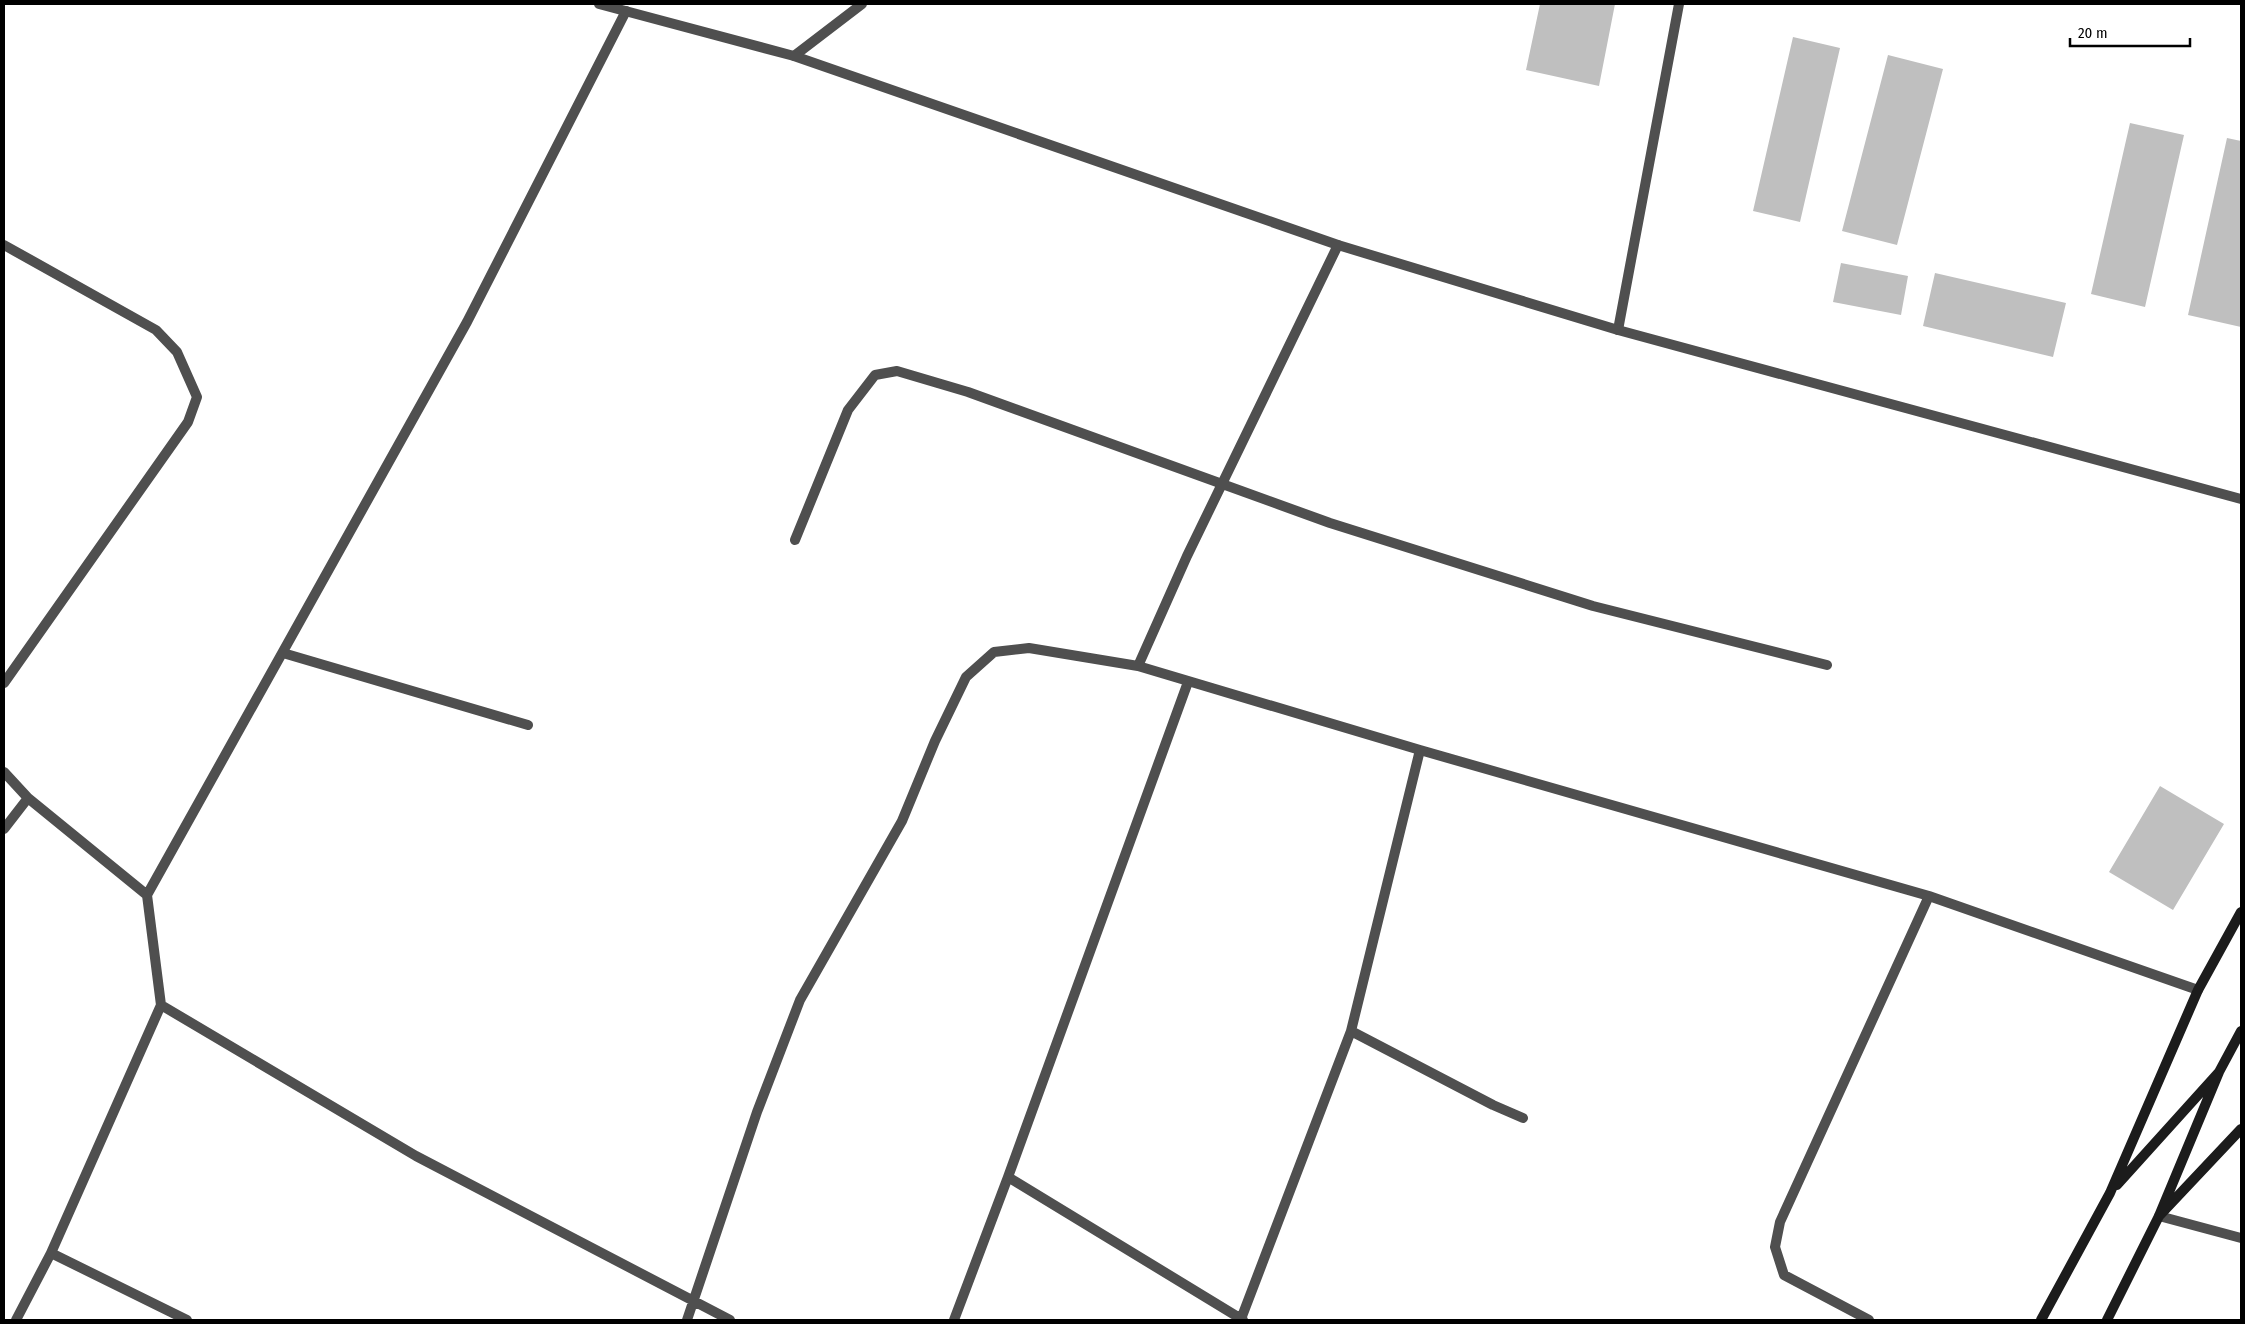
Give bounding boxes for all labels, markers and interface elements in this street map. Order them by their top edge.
scale bar [2070,15,2190,47]
text: 20 m [2078,24,2108,42]

